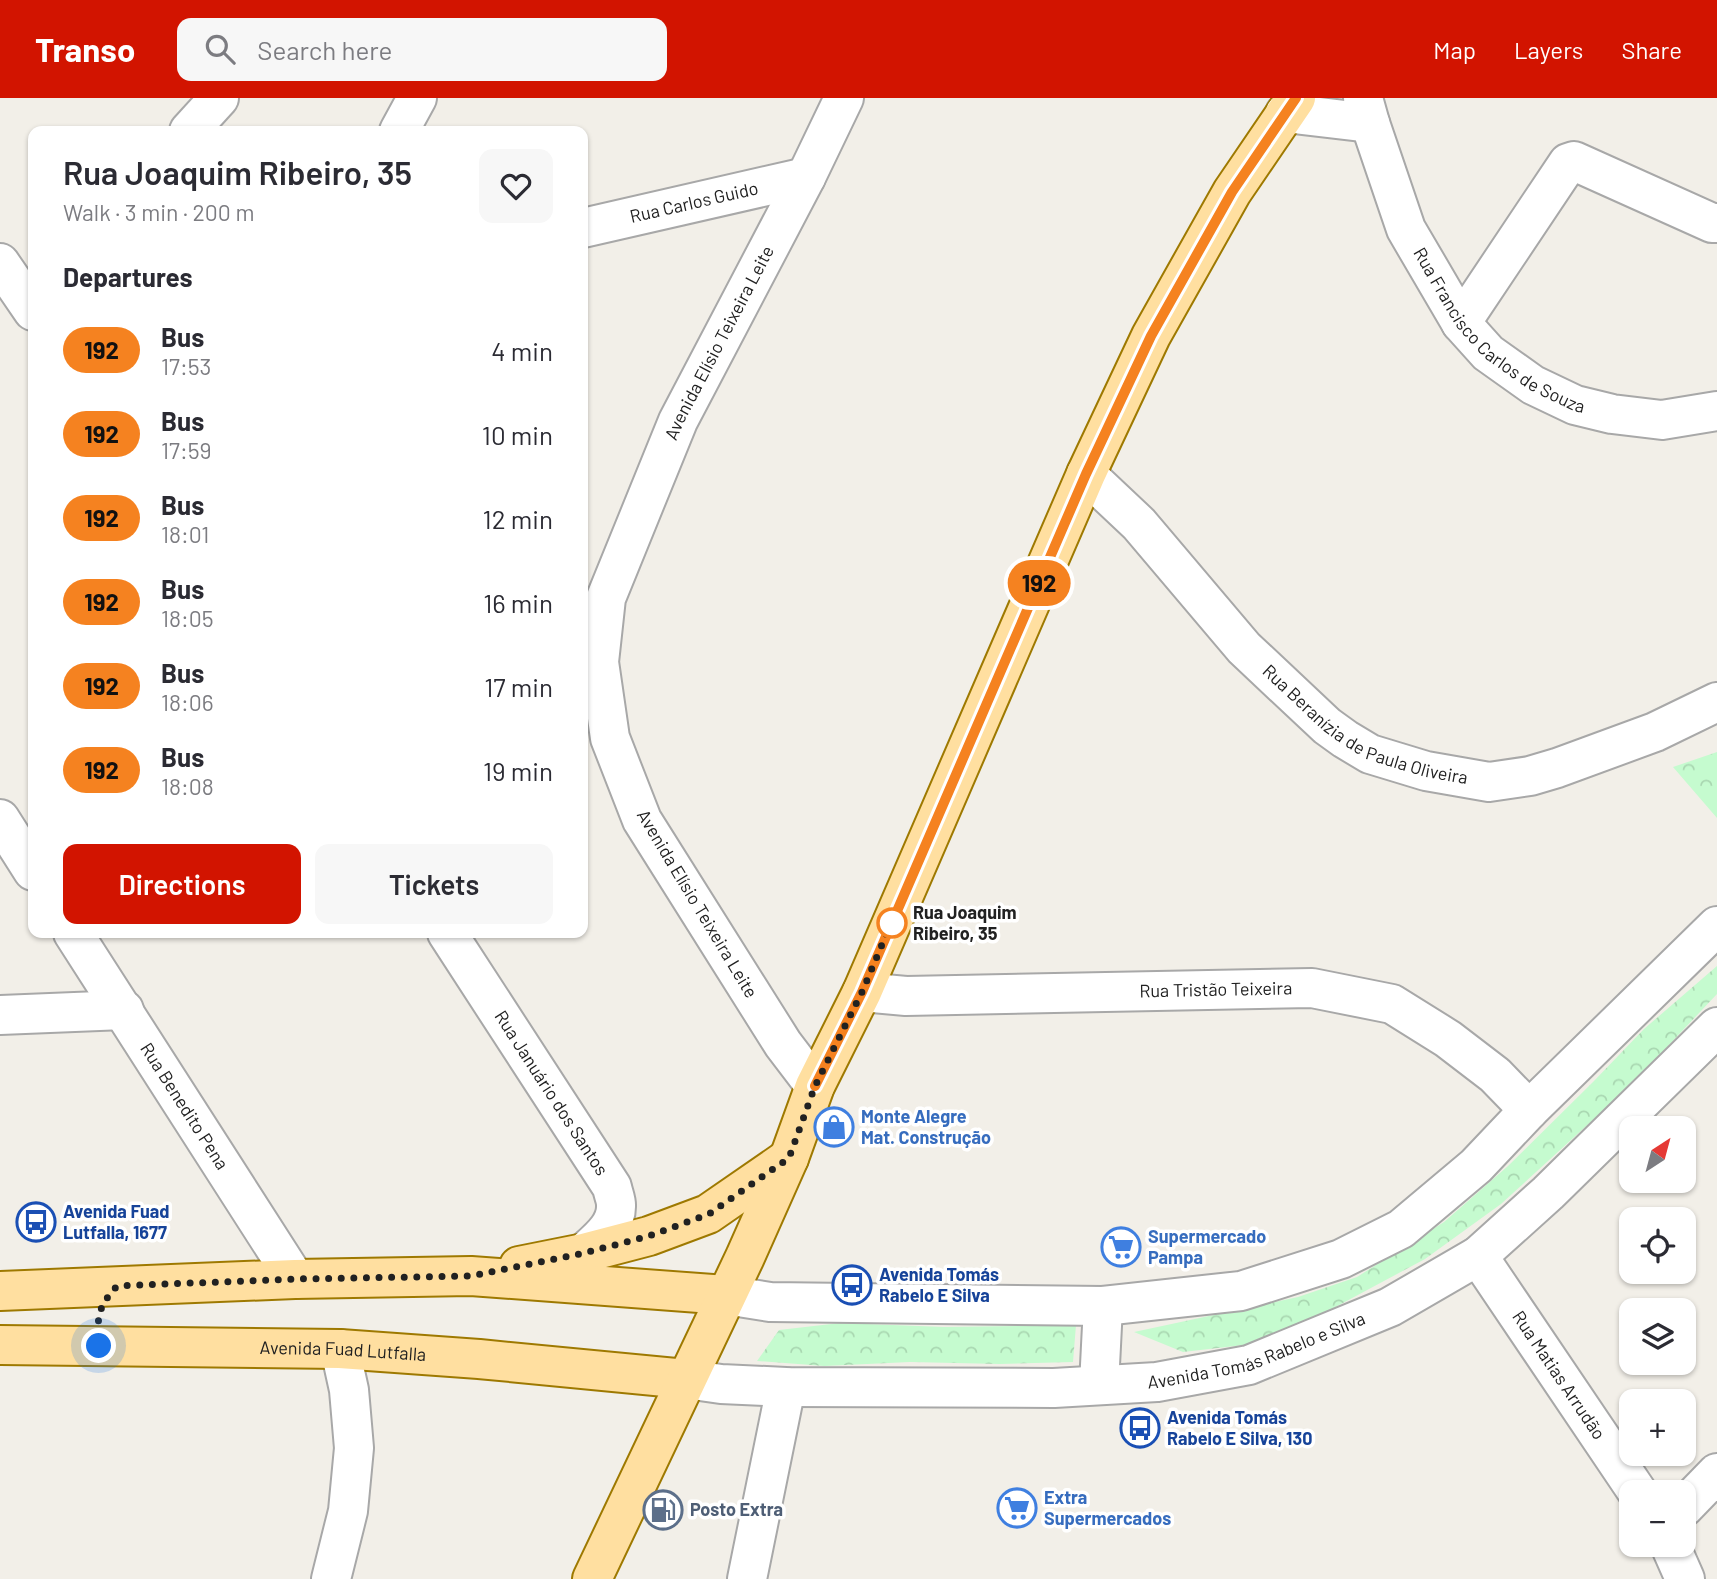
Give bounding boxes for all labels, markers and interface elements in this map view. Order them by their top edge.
search box [177,18,667,81]
text: Transo [35,29,135,69]
icon: search [201,30,239,68]
text: Search here [257,34,392,65]
text: Map [1433,35,1476,64]
text: Layers [1514,35,1583,64]
text: Share [1621,35,1682,64]
button: heart [479,149,553,223]
text: Rua Joaquim Ribeiro, 35 [63,152,412,192]
street label: Rua Carlos Guido [627,176,760,227]
text: Walk · 3 min · 200 m [63,198,254,226]
street label: Avenida Elísio Teixeira Leite [659,242,778,443]
street label: Rua Francisco Carlos de Souza [1409,243,1587,417]
text: Departures [63,261,193,292]
text: Bus [161,321,204,352]
text: 192 [84,335,119,364]
text: 4 min [491,335,553,366]
text: 17:53 [161,352,211,380]
text: Bus [161,405,204,436]
text: 192 [84,419,119,448]
text: 10 min [482,419,553,450]
text: 17:59 [161,436,212,464]
text: Bus [161,489,204,520]
text: 192 [84,503,119,532]
text: 12 min [483,503,553,534]
text: 18:01 [161,520,209,548]
line badge: 192 [999,560,1079,606]
text: 192 [1022,568,1056,597]
text: Bus [161,573,204,604]
text: 192 [84,587,119,616]
text: 16 min [483,587,553,618]
text: 18:05 [161,604,214,632]
text: Bus [161,657,204,688]
street label: Rua Beranízia de Paula Oliveira [1259,659,1470,788]
text: 192 [84,671,119,700]
text: 17 min [484,671,553,702]
text: 18:06 [161,688,214,716]
text: Bus [161,741,204,772]
text: 192 [84,755,119,784]
text: 19 min [483,755,553,786]
text: 18:08 [161,772,214,800]
street label: Avenida Elísio Teixeira Leite [633,805,763,1002]
button: Directions [63,844,301,924]
button: Tickets [315,844,553,924]
place label: Rua Joaquim Ribeiro, 35 [913,901,1017,944]
marker: Rua Joaquim Ribeiro, 35 [877,908,907,938]
street label: Rua Tristão Teixeira [1139,976,1292,1001]
street label: Rua Januário dos Santos [490,1006,613,1179]
street label: Rua Benedito Pena [136,1038,234,1173]
place label: Monte Alegre Mat. Construção [861,1105,991,1148]
shop icon: Monte Alegre Mat. Construção [813,1106,855,1148]
north arrow [1619,1116,1696,1194]
map controls [1619,1116,1696,1557]
place label: Avenida Fuad Lutfalla, 1677 [63,1200,169,1243]
bus stop icon: Avenida Fuad Lutfalla, 1677 [15,1201,57,1243]
button: locate [1619,1207,1696,1284]
place label: Supermercado Pampa [1148,1225,1266,1268]
supermarket icon: Supermercado Pampa [1100,1226,1142,1268]
place label: Avenida Tomás Rabelo E Silva [879,1263,999,1306]
bus stop icon: Avenida Tomás Rabelo E Silva [831,1264,873,1306]
button: layers [1619,1298,1696,1375]
street label: Avenida Tomás Rabelo e Silva [1147,1306,1368,1393]
street label: Rua Matias Arrudão [1508,1306,1611,1443]
your location [81,1328,116,1363]
street label: Avenida Fuad Lutfalla [259,1336,427,1365]
button: + [1619,1389,1696,1466]
place label: Avenida Tomás Rabelo E Silva, 130 [1167,1406,1312,1449]
bus stop icon: Avenida Tomás Rabelo E Silva, 130 [1119,1407,1161,1449]
button: − [1619,1480,1696,1557]
place label: Extra Supermercados [1044,1486,1171,1529]
supermarket icon: Extra Supermercados [996,1487,1038,1529]
fuel station icon: Posto Extra [642,1489,684,1531]
place label: Posto Extra [690,1498,783,1520]

